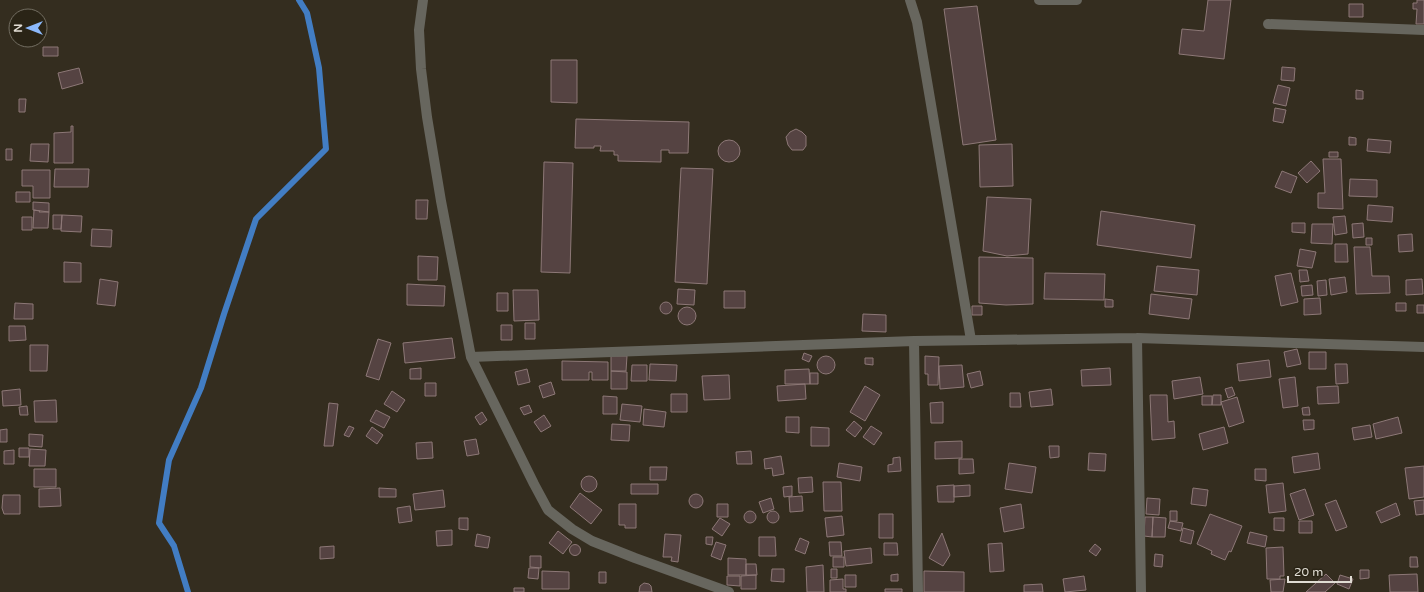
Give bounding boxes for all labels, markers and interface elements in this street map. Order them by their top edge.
north arrow [8,8,48,48]
text: N [12,24,25,32]
scale bar [1288,558,1351,584]
text: 20 m [1294,565,1323,579]

